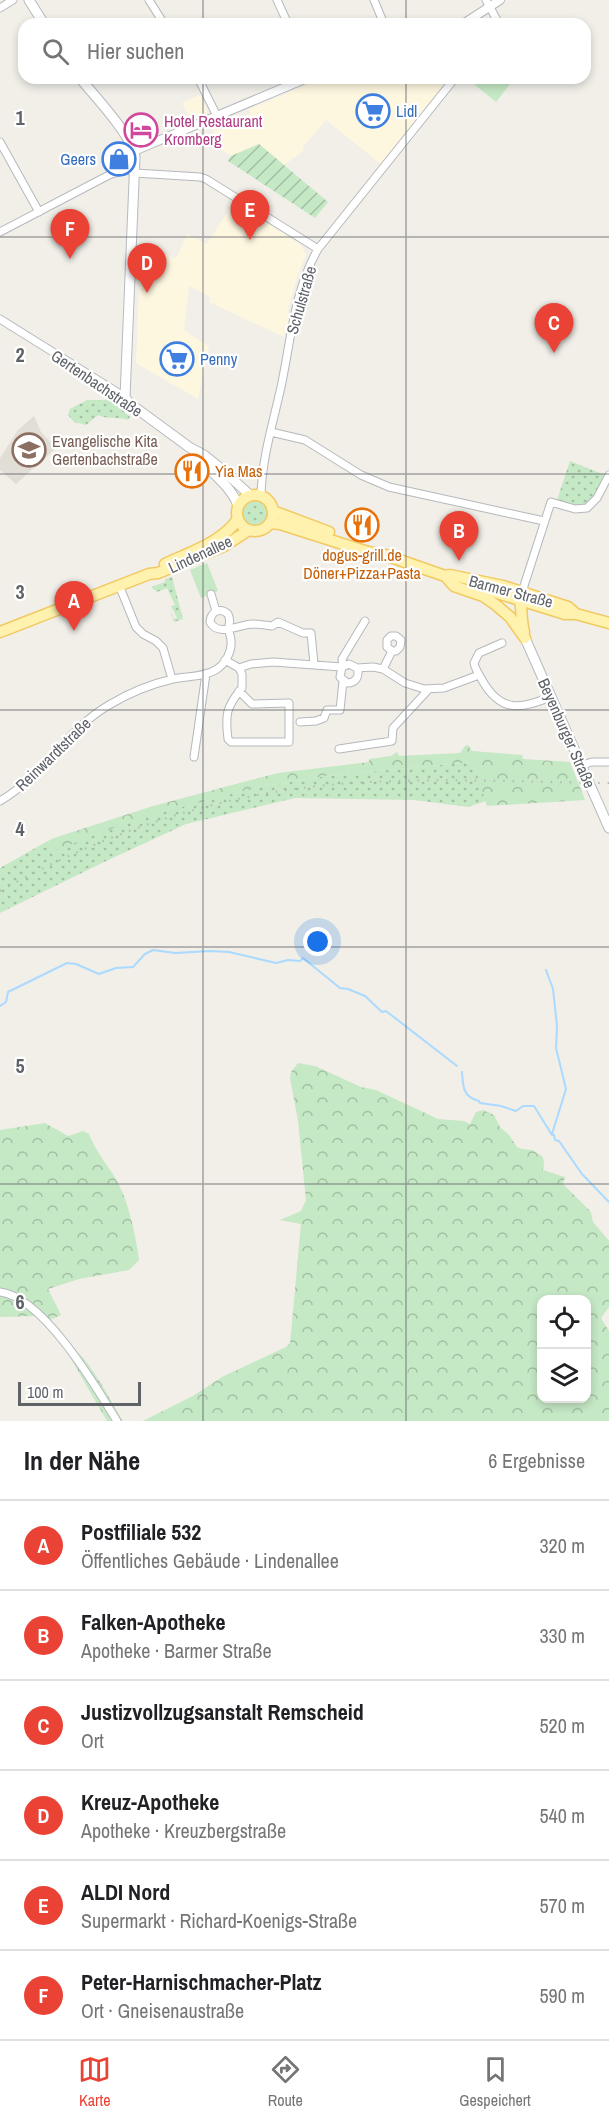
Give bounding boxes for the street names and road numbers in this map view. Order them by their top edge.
street label: Schulstraße [281,263,321,337]
street label: Gertenbachstraße [47,344,147,422]
street label: Lindenallee [165,530,235,578]
street label: Barmer Straße [467,569,555,613]
street label: Beyenburger Straße [533,675,601,791]
street label: Reinwardtstraße [10,712,96,796]

